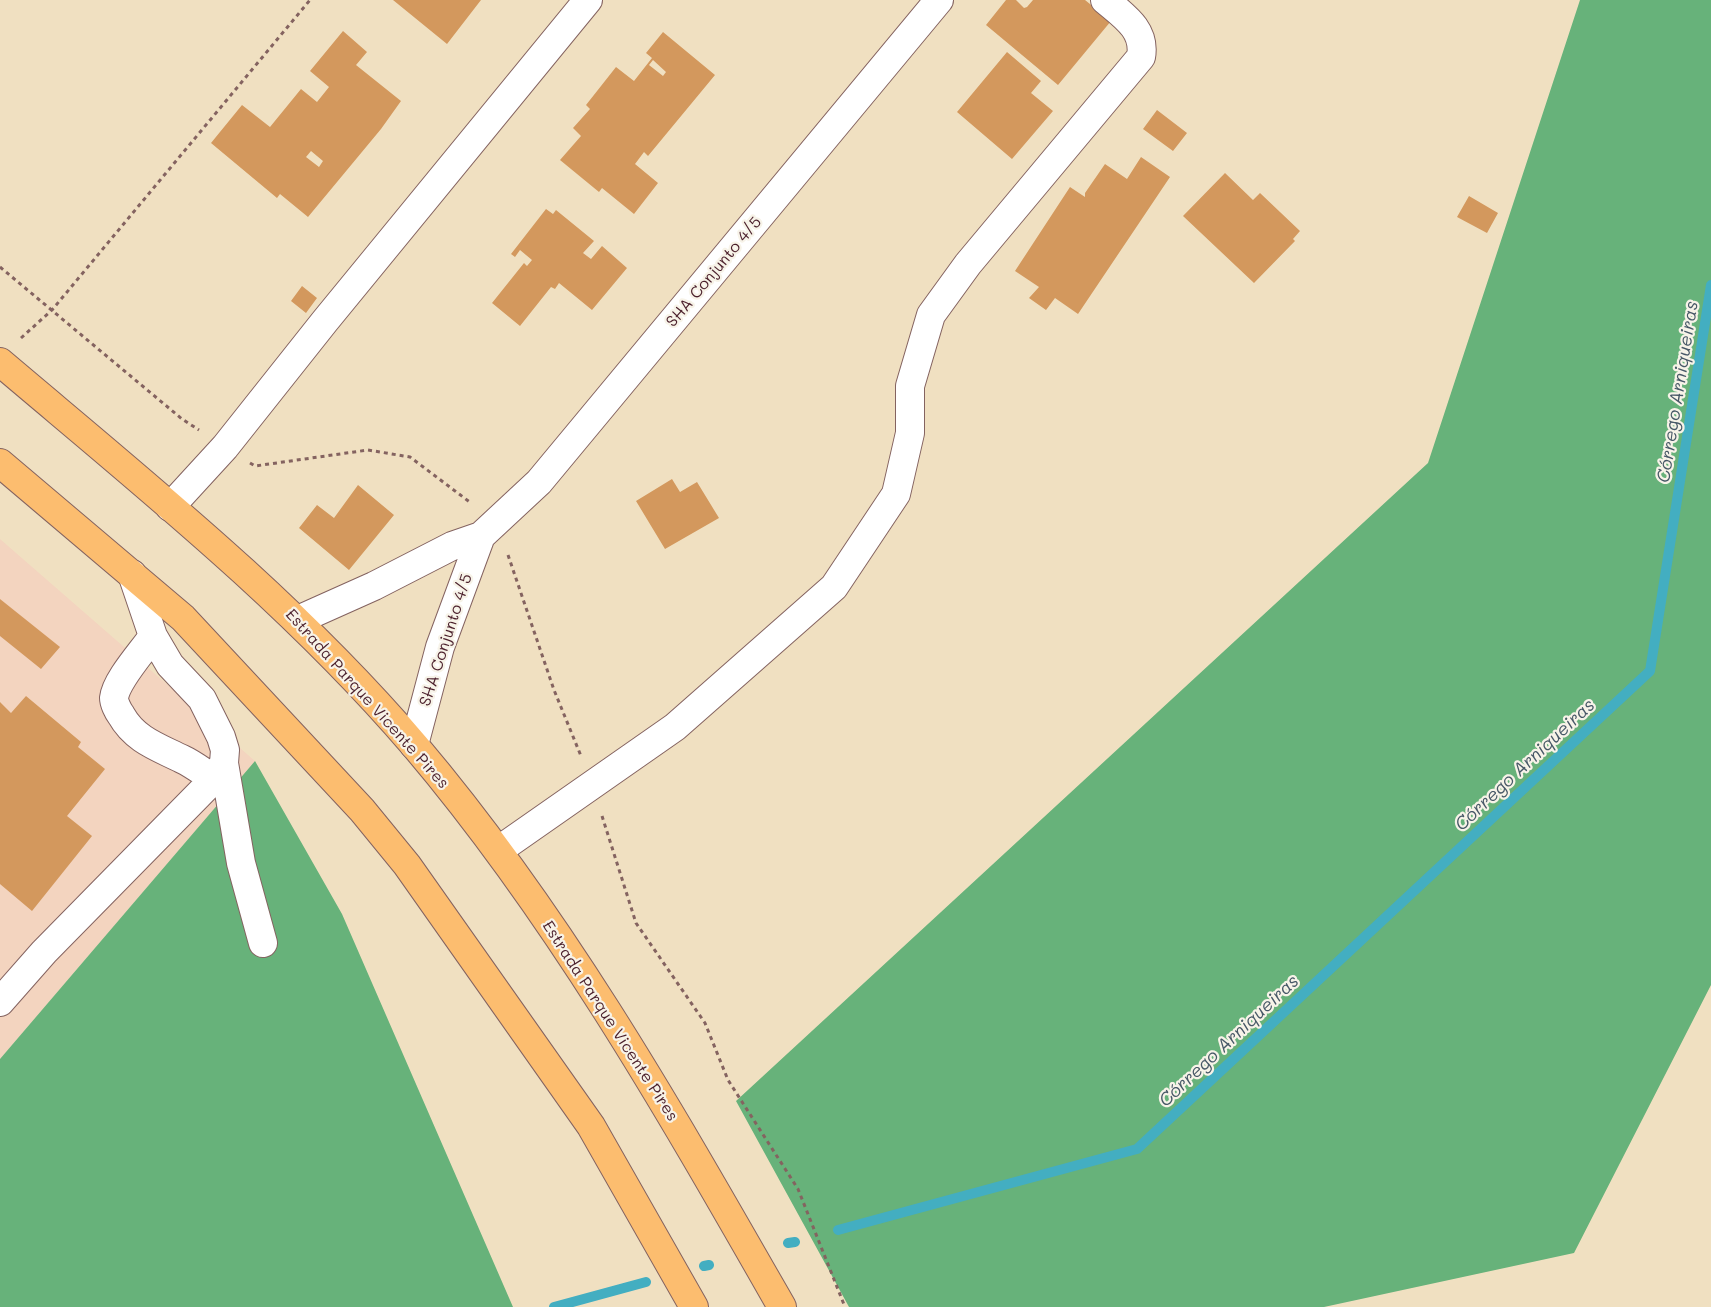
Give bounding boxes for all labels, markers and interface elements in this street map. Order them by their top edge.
street label: SHA Conjunto 4/5 [662,213,766,331]
water label: Córrego Arniqueiras [1653,300,1703,484]
street label: SHA Conjunto 4/5 [416,571,476,709]
street label: Estrada Parque Vicente Pires [281,605,453,793]
water label: Córrego Arniqueiras [1450,694,1600,836]
street label: Estrada Parque Vicente Pires [538,917,682,1125]
water label: Córrego Arniqueiras [1154,970,1304,1112]

